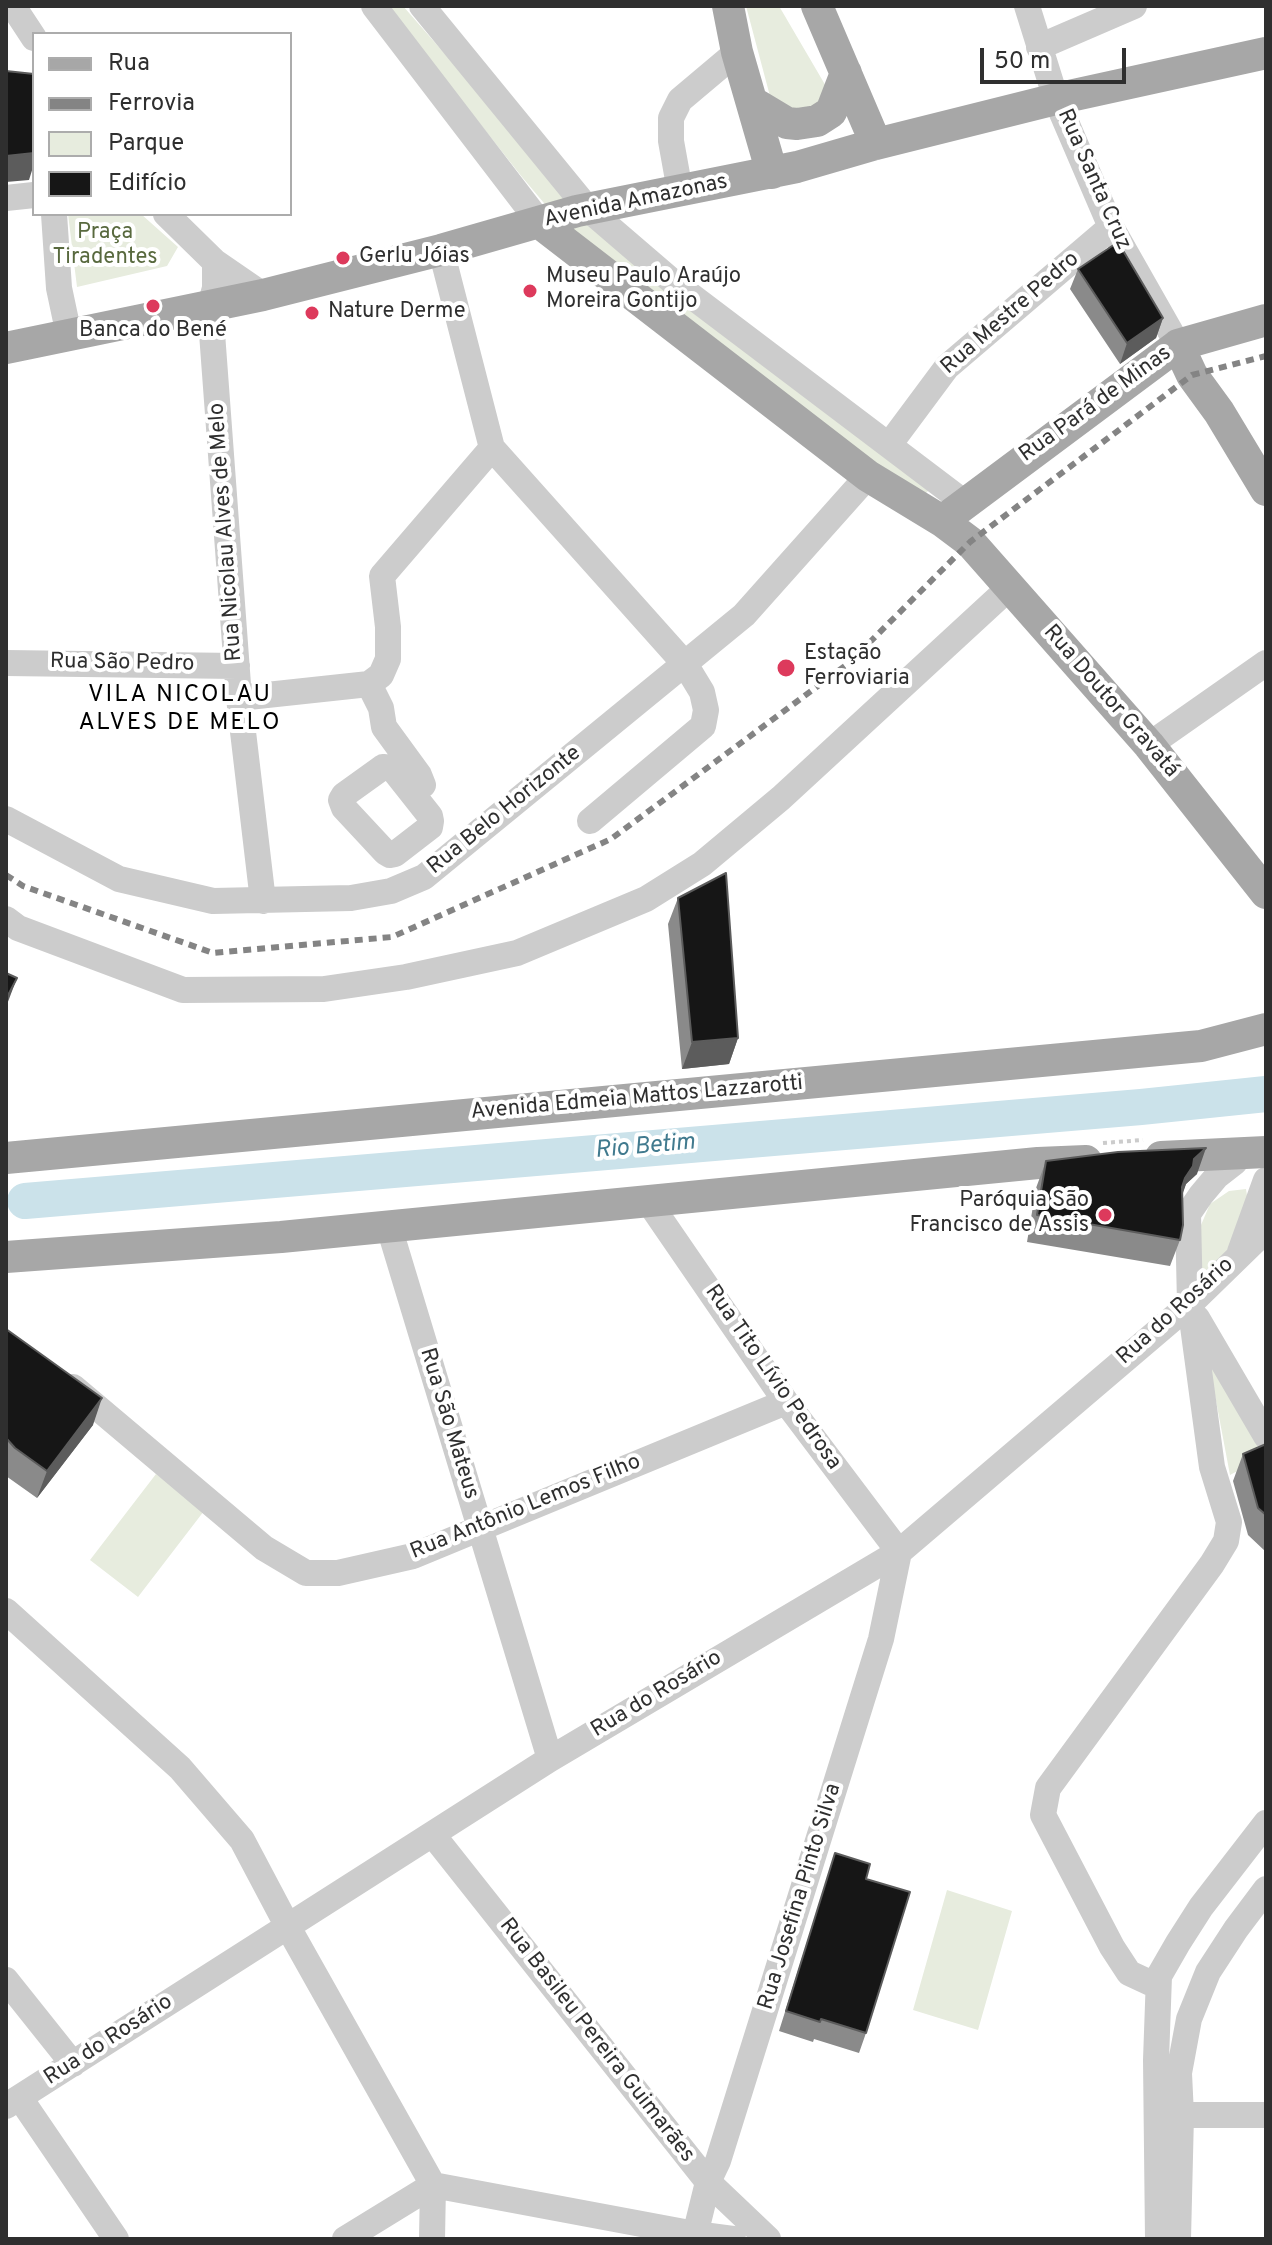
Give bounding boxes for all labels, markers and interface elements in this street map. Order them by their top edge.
legend [32,32,292,216]
scale bar [984,32,1130,82]
text: 50 m [994,47,1050,77]
text: Rua [108,49,150,79]
text: Ferrovia [108,89,195,119]
street label: Rua Santa Cruz [1050,105,1136,255]
text: Parque [108,129,184,159]
text: Edifício [108,169,187,199]
street label: Avenida Amazonas [542,170,730,234]
park label: Praça Tiradentes [53,221,157,272]
place label: Gerlu Jóias [359,245,470,271]
street label: Rua Mestre Pedro [937,247,1085,381]
marker: Gerlu Jóias [334,249,352,267]
place label: Museu Paulo Araújo Moreira Gontijo [546,265,741,316]
marker: Museu Paulo Araújo Moreira Gontijo [521,282,539,300]
marker: Banca do Bené [144,297,162,315]
place label: Nature Derme [328,300,466,326]
marker: Nature Derme [303,304,321,322]
place label: Banca do Bené [79,319,227,345]
street label: Rua Pará de Minas [1015,341,1177,469]
street label: Rua Nicolau Alves de Melo [205,402,249,662]
street label: Rua Doutor Gravatá [1036,620,1184,784]
place label: Estação Ferroviaria [804,642,910,694]
street label: Rua São Pedro [49,650,195,678]
marker: Estação Ferroviaria [775,657,797,679]
district label: VILA NICOLAU ALVES DE MELO [78,682,282,738]
street label: Rua Belo Horizonte [423,741,587,881]
street label: Avenida Edmeia Mattos Lazzarotti [470,1071,804,1127]
water label: Rio Betim [594,1129,696,1167]
place label: Paróquia São Francisco de Assis [910,1189,1089,1240]
marker: Paróquia São Francisco de Assis [1096,1206,1114,1224]
street label: Rua do Rosário [1112,1253,1240,1371]
street label: Rua Tito Lívio Pedrosa [698,1280,846,1476]
street label: Rua São Mateus [412,1345,484,1503]
street label: Rua Antônio Lemos Filho [407,1450,645,1566]
street label: Rua do Rosário [587,1646,727,1744]
street label: Rua Josefina Pinto Silva [754,1781,848,2013]
street label: Rua Basileu Pereira Guimarães [492,1914,700,2168]
street label: Rua do Rosário [40,1990,178,2092]

